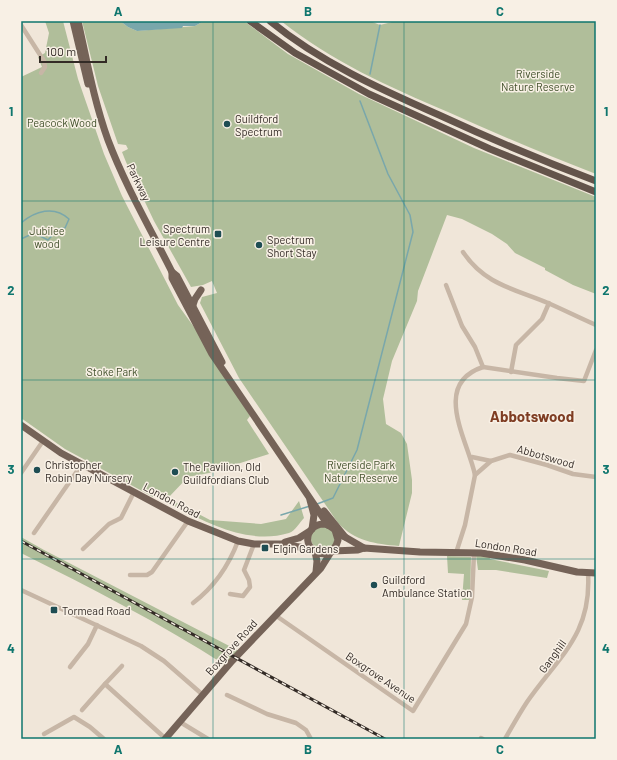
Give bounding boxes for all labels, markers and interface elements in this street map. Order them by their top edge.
text: A [114,3,123,19]
text: B [304,3,312,19]
text: C [496,3,504,19]
scale bar [40,38,106,64]
text: 100 m [46,44,76,58]
park label: Riverside Nature Reserve [501,67,575,93]
text: 1 [9,103,13,119]
text: 1 [604,103,608,119]
place label: Guildford Spectrum [235,112,282,138]
park label: Peacock Wood [27,116,97,129]
marker: Guildford Spectrum [222,119,232,129]
street label: Parkway [124,161,154,203]
place label: Spectrum Leisure Centre [140,222,210,248]
park label: Jubilee wood [29,224,65,250]
marker: Spectrum Leisure Centre [213,229,223,239]
place label: Spectrum Short Stay [267,233,317,259]
marker: Spectrum Short Stay [254,240,264,250]
text: 2 [7,282,15,298]
text: 2 [602,282,610,298]
park label: Stoke Park [86,365,138,378]
district label: Abbotswood [490,407,574,425]
street label: Abbotswood [516,442,576,470]
place label: Christopher Robin Day Nursery [45,458,132,484]
park label: Riverside Park Nature Reserve [324,458,398,484]
place label: The Pavilion, Old Guildfordians Club [183,460,269,486]
text: 3 [7,461,15,477]
text: 3 [602,461,610,477]
marker: Christopher Robin Day Nursery [32,465,42,475]
marker: The Pavilion, Old Guildfordians Club [170,467,180,477]
street label: London Road [141,480,203,520]
street label: London Road [474,536,538,558]
place label: Elgin Gardens [273,542,338,555]
marker: Elgin Gardens [260,543,270,553]
place label: Guildford Ambulance Station [382,573,472,599]
marker: Guildford Ambulance Station [369,580,379,590]
place label: Tormead Road [62,604,130,617]
marker: Tormead Road [49,605,59,615]
street label: Boxgrove Road [202,616,260,678]
street label: Ganghill [536,637,568,675]
text: 4 [7,640,15,656]
text: 4 [602,640,610,656]
street label: Boxgrove Avenue [344,649,419,705]
text: A [114,741,123,757]
text: B [304,741,312,757]
text: C [496,741,504,757]

